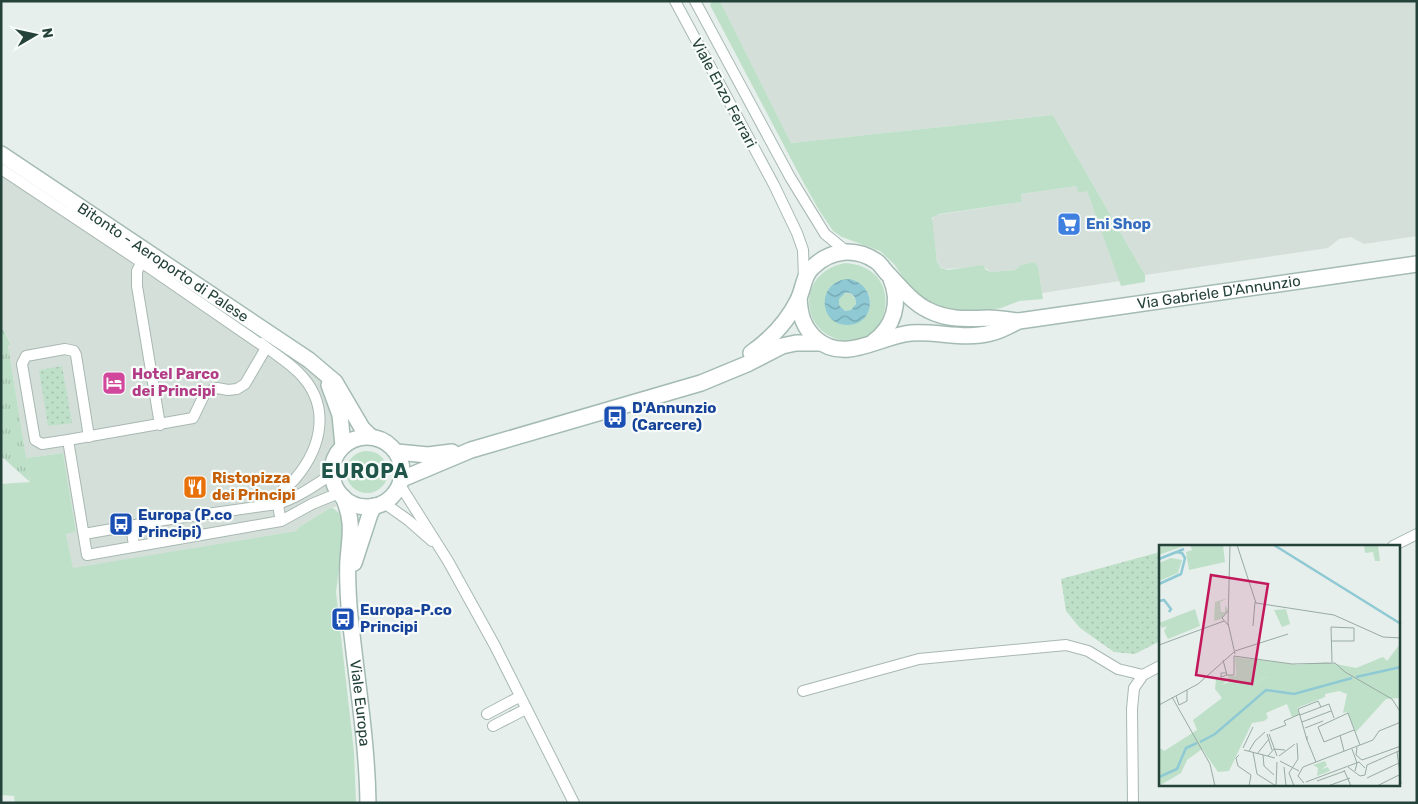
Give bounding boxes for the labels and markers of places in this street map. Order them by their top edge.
supermarket icon: Eni Shop [1056,211,1082,237]
place label: Eni Shop [1086,215,1151,233]
place label: Hotel Parco dei Principi [132,365,219,400]
hotel icon: Hotel Parco dei Principi [101,370,127,396]
place label: D'Annunzio (Carcere) [632,399,716,434]
bus stop icon: D'Annunzio (Carcere) [602,404,628,430]
place label: Ristopizza dei Principi [212,469,296,504]
restaurant icon: Ristopizza dei Principi [182,474,208,500]
place label: Europa (P.co Principi) [138,506,232,541]
bus stop icon: Europa (P.co Principi) [108,511,134,537]
place label: Europa-P.co Principi [360,601,452,636]
bus stop icon: Europa-P.co Principi [330,606,356,632]

